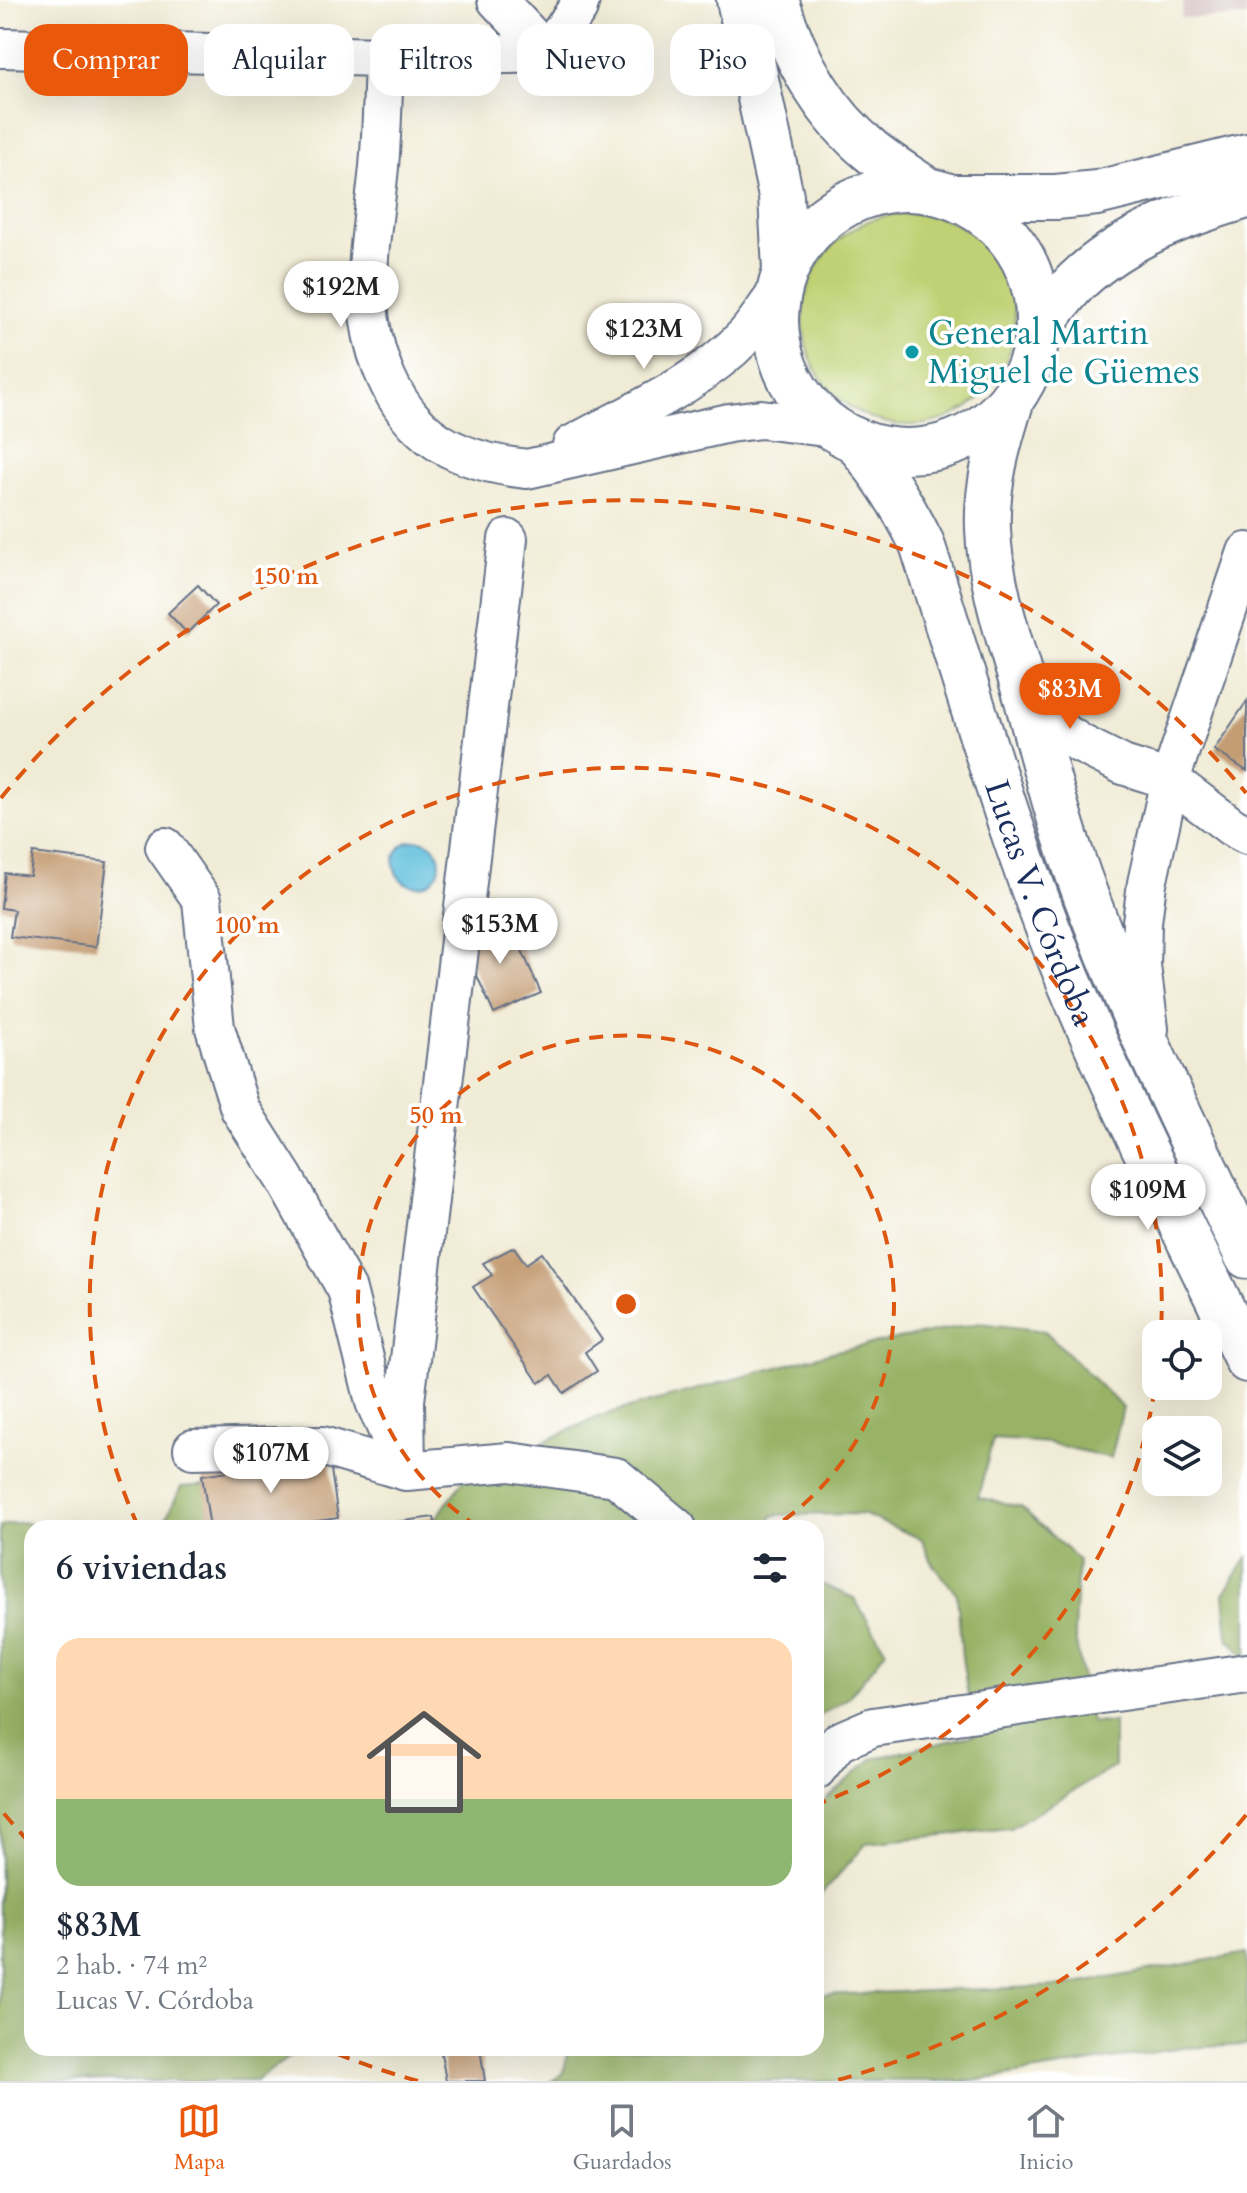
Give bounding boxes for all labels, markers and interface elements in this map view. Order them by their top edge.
chip: Comprar [24,24,188,96]
chip: Alquilar [204,24,354,96]
chip: Filtros [370,24,501,96]
chip: Nuevo [517,24,654,96]
chip: Piso [670,24,775,96]
pin: $192M [285,261,397,329]
text: $192M [302,269,380,304]
pin: $123M [588,303,700,371]
place label: General Martin Miguel de Güemes [928,310,1200,395]
text: $123M [605,311,683,346]
marker: General Martin Miguel de Güemes [903,343,921,361]
text: 150 m [253,560,320,593]
pin: $83M [1023,663,1117,731]
text: $83M [1037,671,1103,706]
street label: Lucas V. Córdoba [973,774,1107,1033]
pin: $153M [444,898,556,966]
text: $153M [461,906,539,941]
text: 100 m [214,909,281,942]
text: 50 m [409,1099,463,1132]
pin: $109M [1092,1164,1204,1232]
text: $109M [1109,1172,1187,1207]
centre of rings [612,1290,640,1318]
map controls [1142,1320,1222,1496]
button: locate [1142,1320,1222,1400]
button: layers [1142,1416,1222,1496]
pin: $107M [215,1427,327,1495]
text: $107M [232,1435,310,1470]
text: 6 viviendas [56,1545,227,1591]
icon: filters [748,1546,792,1590]
icon: home [352,1690,496,1834]
text: $83M [56,1902,141,1948]
text: 2 hab. · 74 m² [56,1948,207,1983]
text: Lucas V. Córdoba [56,1983,254,2018]
tab: Mapa [174,2099,225,2177]
tab: Guardados [572,2099,672,2177]
tab: Inicio [1019,2099,1073,2177]

